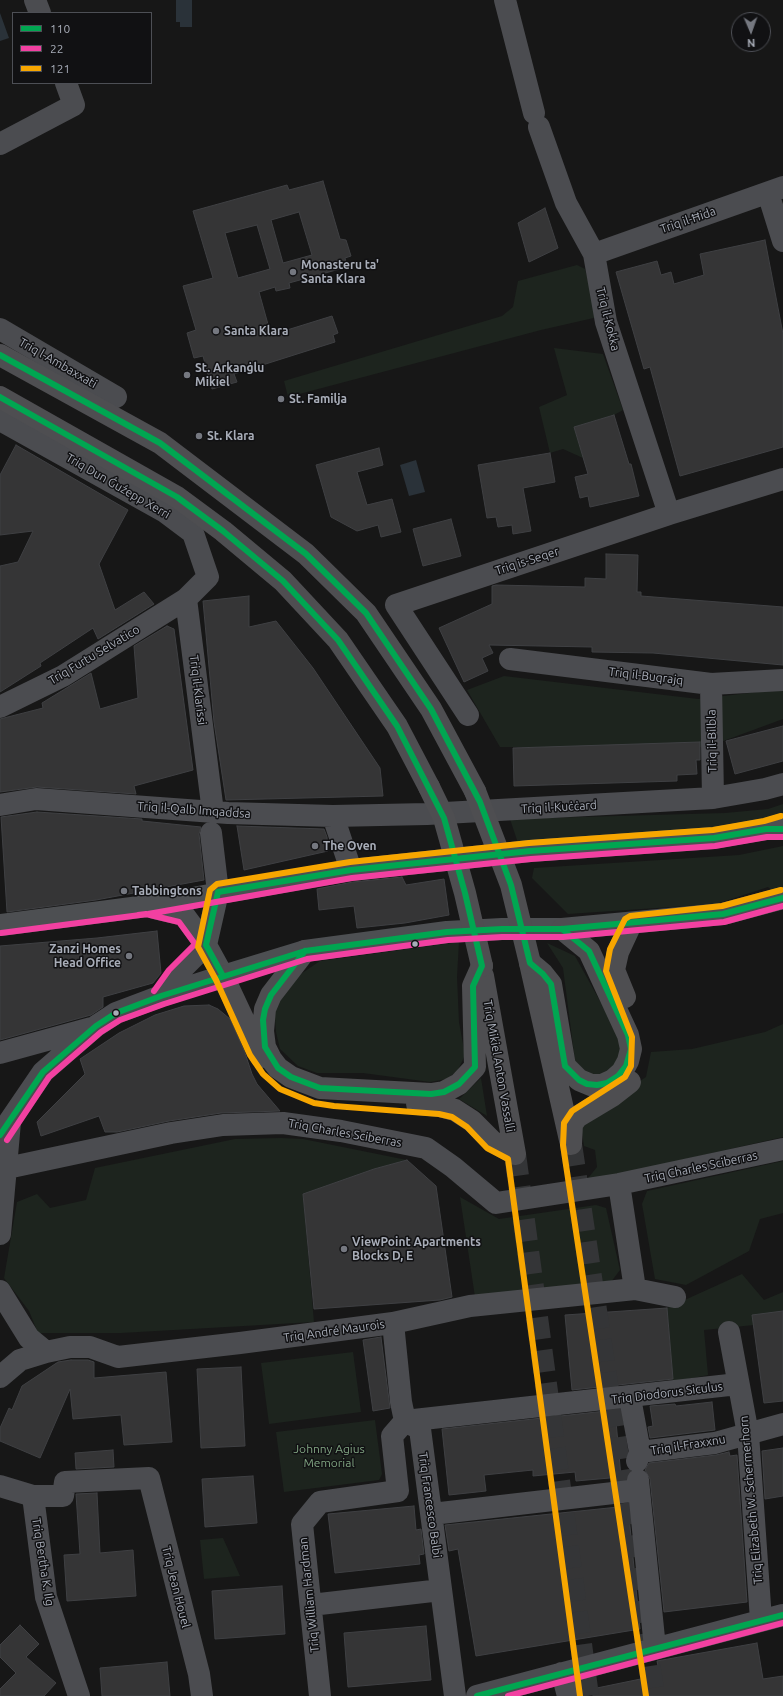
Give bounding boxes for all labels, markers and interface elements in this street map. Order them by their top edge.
legend [12,12,152,84]
north arrow [731,12,771,52]
text: 110 [50,22,70,35]
text: N [747,37,756,49]
text: 22 [50,42,64,55]
text: 121 [50,62,70,75]
street label: Triq il-Ħida [658,204,718,236]
place label: Monasteru ta' Santa Klara [301,258,379,286]
marker: Monasteru ta' Santa Klara [288,267,298,277]
street label: Triq il-Kokka [593,285,623,353]
place label: Santa Klara [224,324,288,338]
marker: Santa Klara [211,326,221,336]
street label: Triq l-Ambaxxati [16,335,100,391]
place label: St. Arkanġlu Mikiel [195,361,264,389]
marker: St. Arkanġlu Mikiel [182,370,192,380]
place label: St. Familja [289,392,347,406]
marker: St. Familja [276,394,286,404]
place label: St. Klara [207,429,255,443]
marker: St. Klara [194,431,204,441]
street label: Triq Dun Ǵuźepp Xerri [63,450,173,522]
street label: Triq is-Seqer [493,544,561,578]
street label: Triq Furtu Selvatico [46,622,142,688]
street label: Triq il-Klarissi [187,654,209,726]
street label: Triq il-Buqrajq [608,664,684,688]
street label: Triq il-Bilbla [704,709,720,773]
street label: Triq il-Kuċċard [521,798,597,816]
street label: Triq il-Qalb Imqaddsa [137,799,251,821]
place label: The Oven [323,839,377,853]
marker: The Oven [310,841,320,851]
place label: Tabbingtons [132,884,202,898]
marker: Tabbingtons [119,886,129,896]
unlabelled marker [410,939,420,949]
place label: Zanzi Homes Head Office [49,942,121,970]
marker: Zanzi Homes Head Office [124,951,134,961]
street label: Triq Mikiel Anton Vassalli [480,999,518,1133]
unlabelled marker [111,1008,121,1018]
street label: Triq Charles Sciberras [287,1116,403,1150]
street label: Triq Charles Sciberras [643,1148,759,1186]
place label: ViewPoint Apartments Blocks D, E [352,1235,481,1263]
marker: ViewPoint Apartments Blocks D, E [339,1244,349,1254]
street label: Triq André Maurois [282,1317,386,1345]
street label: Triq Diodorus Siculus [610,1379,724,1407]
street label: Triq Elizabeth W. Schermerhorn [736,1415,766,1585]
street label: Triq il-Fraxxnu [649,1432,727,1458]
park label: Johnny Agius Memorial [293,1442,365,1470]
street label: Triq Francesco Balbi [415,1451,445,1559]
street label: Triq Bertha K. Ilg [29,1517,57,1607]
street label: Triq William Hardman [296,1537,322,1653]
street label: Triq Jean Houel [159,1545,193,1629]

